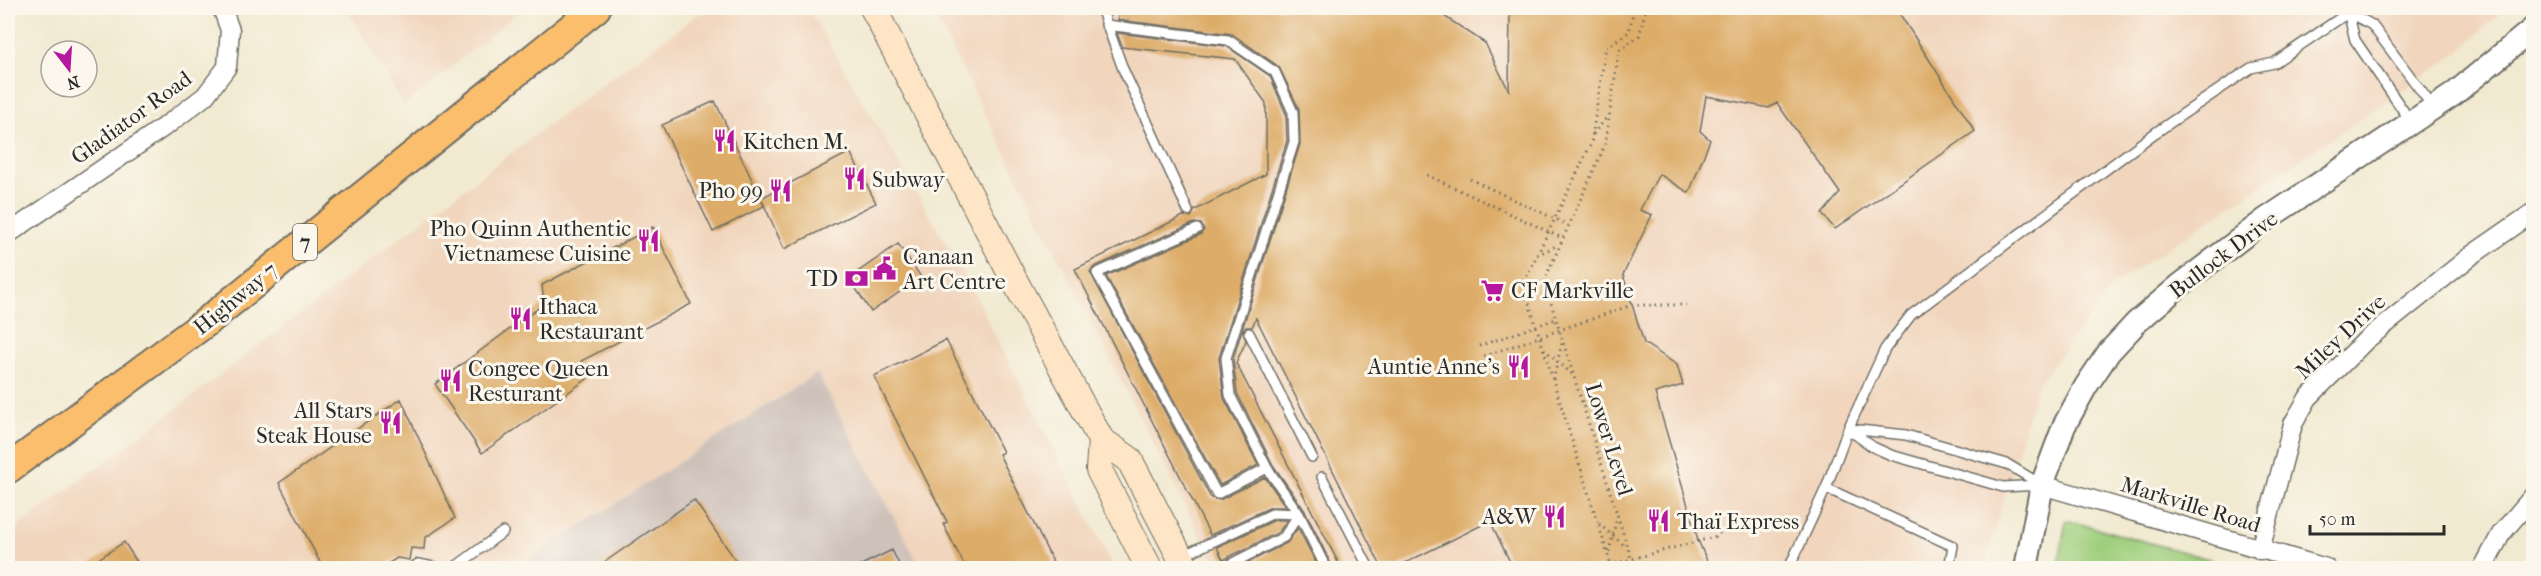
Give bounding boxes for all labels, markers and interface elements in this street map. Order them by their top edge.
north arrow [39,39,99,99]
street label: Gladiator Road [66,65,198,170]
text: N [64,72,82,94]
restaurant icon: Kitchen M. [712,128,738,154]
place label: Kitchen M. [743,129,848,155]
restaurant icon: Subway [841,166,867,192]
place label: Subway [872,167,946,193]
restaurant icon: Pho 99 [768,177,794,203]
place label: Pho 99 [699,178,763,204]
street label: Bullock Drive [2164,205,2283,304]
place label: Pho Quinn Authentic Vietnamese Cuisine [430,216,631,267]
road number: 7 [293,224,317,260]
restaurant icon: Pho Quinn Authentic Vietnamese Cuisine [636,228,662,254]
place label: Canaan Art Centre [902,244,1006,295]
public building icon: Canaan Art Centre [872,256,898,282]
street label: Highway 7 [188,257,283,340]
bank icon: TD [843,265,869,291]
place label: TD [806,266,838,292]
supermarket icon: CF Markville [1480,277,1506,303]
place label: CF Markville [1511,278,1634,304]
street label: Miley Drive [2290,289,2391,385]
place label: Ithaca Restaurant [539,294,644,345]
restaurant icon: Ithaca Restaurant [508,306,534,332]
restaurant icon: Auntie Anne's [1505,353,1531,379]
place label: Auntie Anne's [1367,354,1500,380]
place label: Congee Queen Resturant [468,356,609,407]
restaurant icon: Congee Queen Resturant [437,368,463,394]
street label: Lower Level [1580,380,1639,499]
place label: All Stars Steak House [256,398,372,449]
restaurant icon: All Stars Steak House [377,410,403,436]
street label: Markville Road [2118,471,2265,539]
scale bar [2310,498,2444,536]
restaurant icon: A&W [1541,503,1567,529]
place label: A&W [1481,504,1537,530]
restaurant icon: Thaï Express [1646,508,1672,534]
place label: Thaï Express [1677,509,1799,535]
text: 50 m [2319,509,2356,530]

